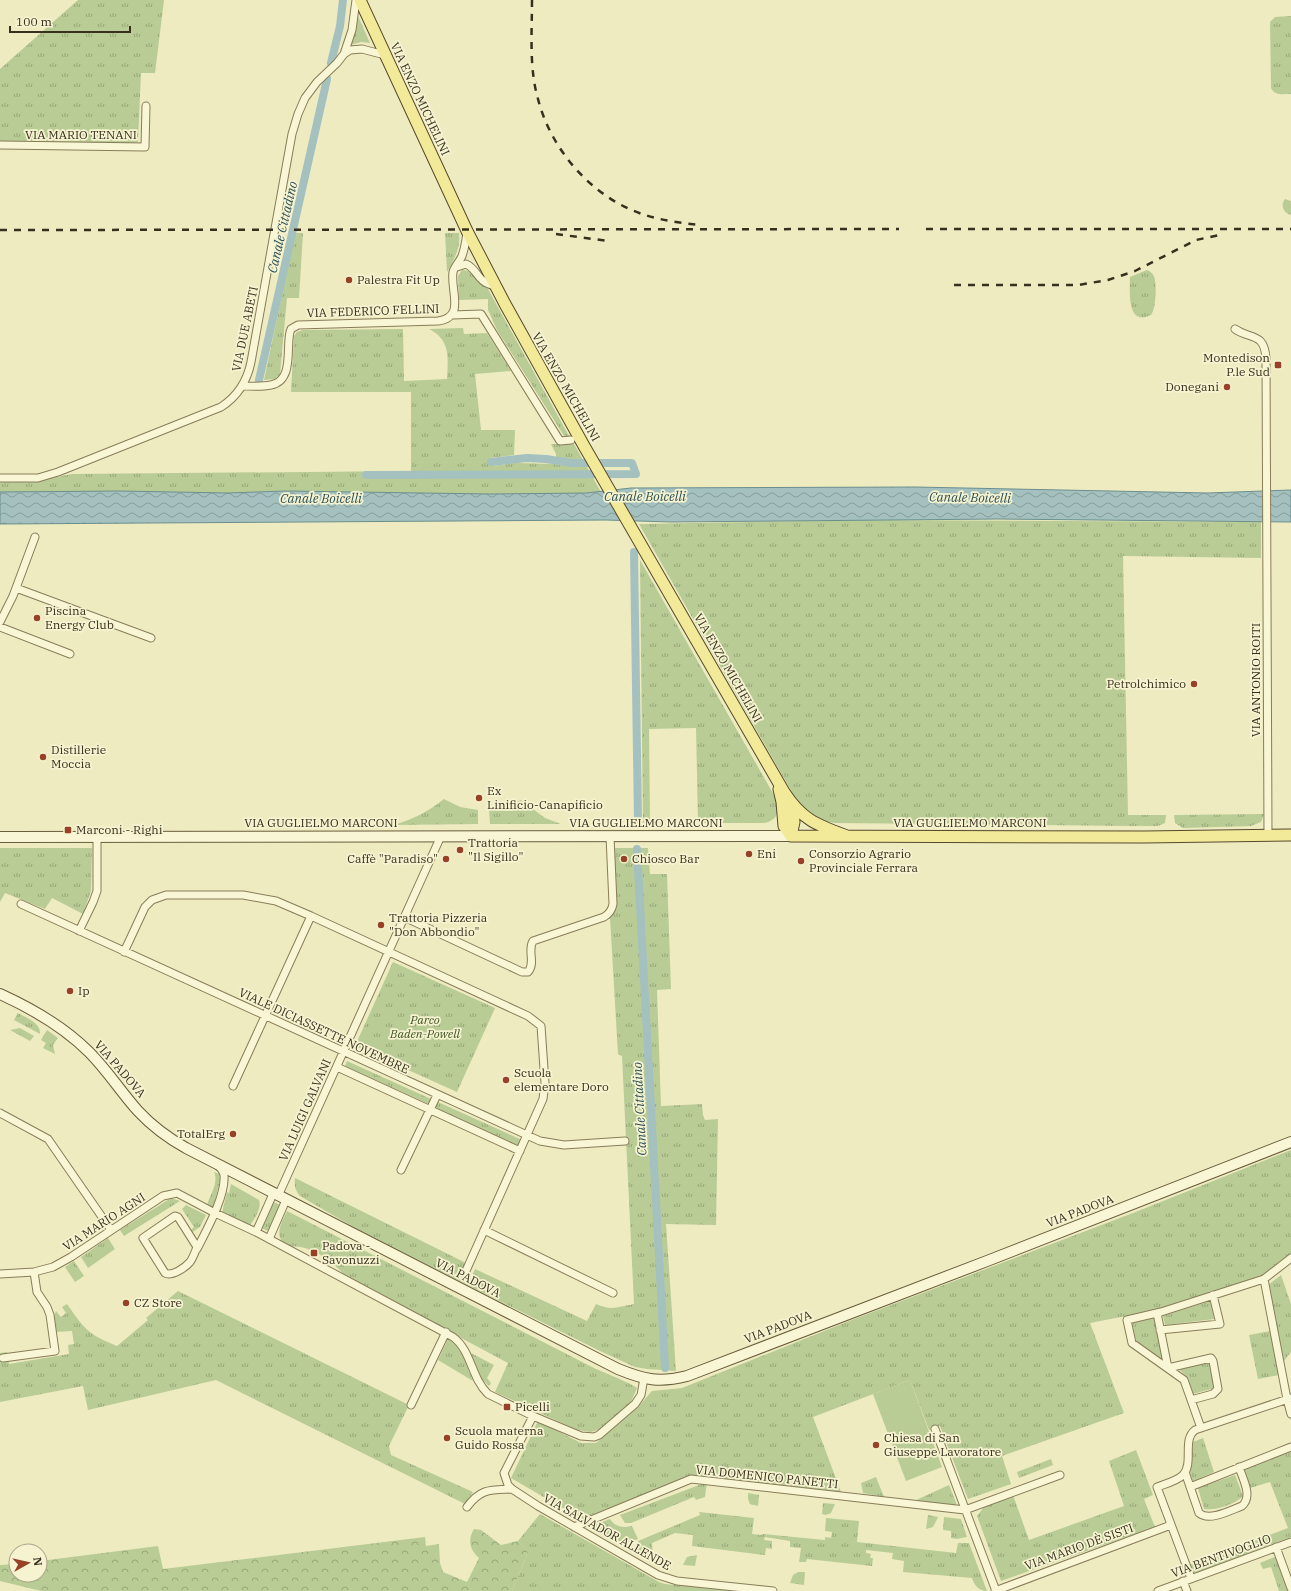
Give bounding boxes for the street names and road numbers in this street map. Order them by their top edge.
street label: VIA ENZO MICHELINI [388,40,453,158]
street label: VIA MARIO TENANI [25,127,137,142]
street label: VIA DUE ABETI [228,285,261,373]
street label: VIA FEDERICO FELLINI [306,301,440,320]
street label: VIA ENZO MICHELINI [529,330,604,444]
street label: VIA ENZO MICHELINI [691,611,766,725]
street label: VIA ANTONIO ROITI [1248,623,1263,737]
street label: VIA GUGLIELMO MARCONI [244,815,398,830]
street label: VIA GUGLIELMO MARCONI [569,815,723,830]
street label: VIA GUGLIELMO MARCONI [893,815,1047,830]
street label: VIALE DICIASSETTE NOVEMBRE [237,984,412,1077]
street label: VIA PADOVA [91,1037,150,1101]
street label: VIA LUIGI GALVANI [275,1056,334,1163]
street label: VIA MARIO AGNI [60,1189,148,1254]
street label: VIA PADOVA [1044,1191,1116,1230]
street label: VIA PADOVA [433,1255,504,1301]
street label: VIA PADOVA [742,1307,814,1346]
street label: VIA DOMENICO PANETTI [695,1462,839,1491]
street label: VIA SALVADOR ALLENDE [541,1490,674,1573]
street label: VIA MARIO DÈ SISTI [1022,1520,1135,1573]
street label: VIA BENTIVOGLIO [1169,1531,1273,1581]

